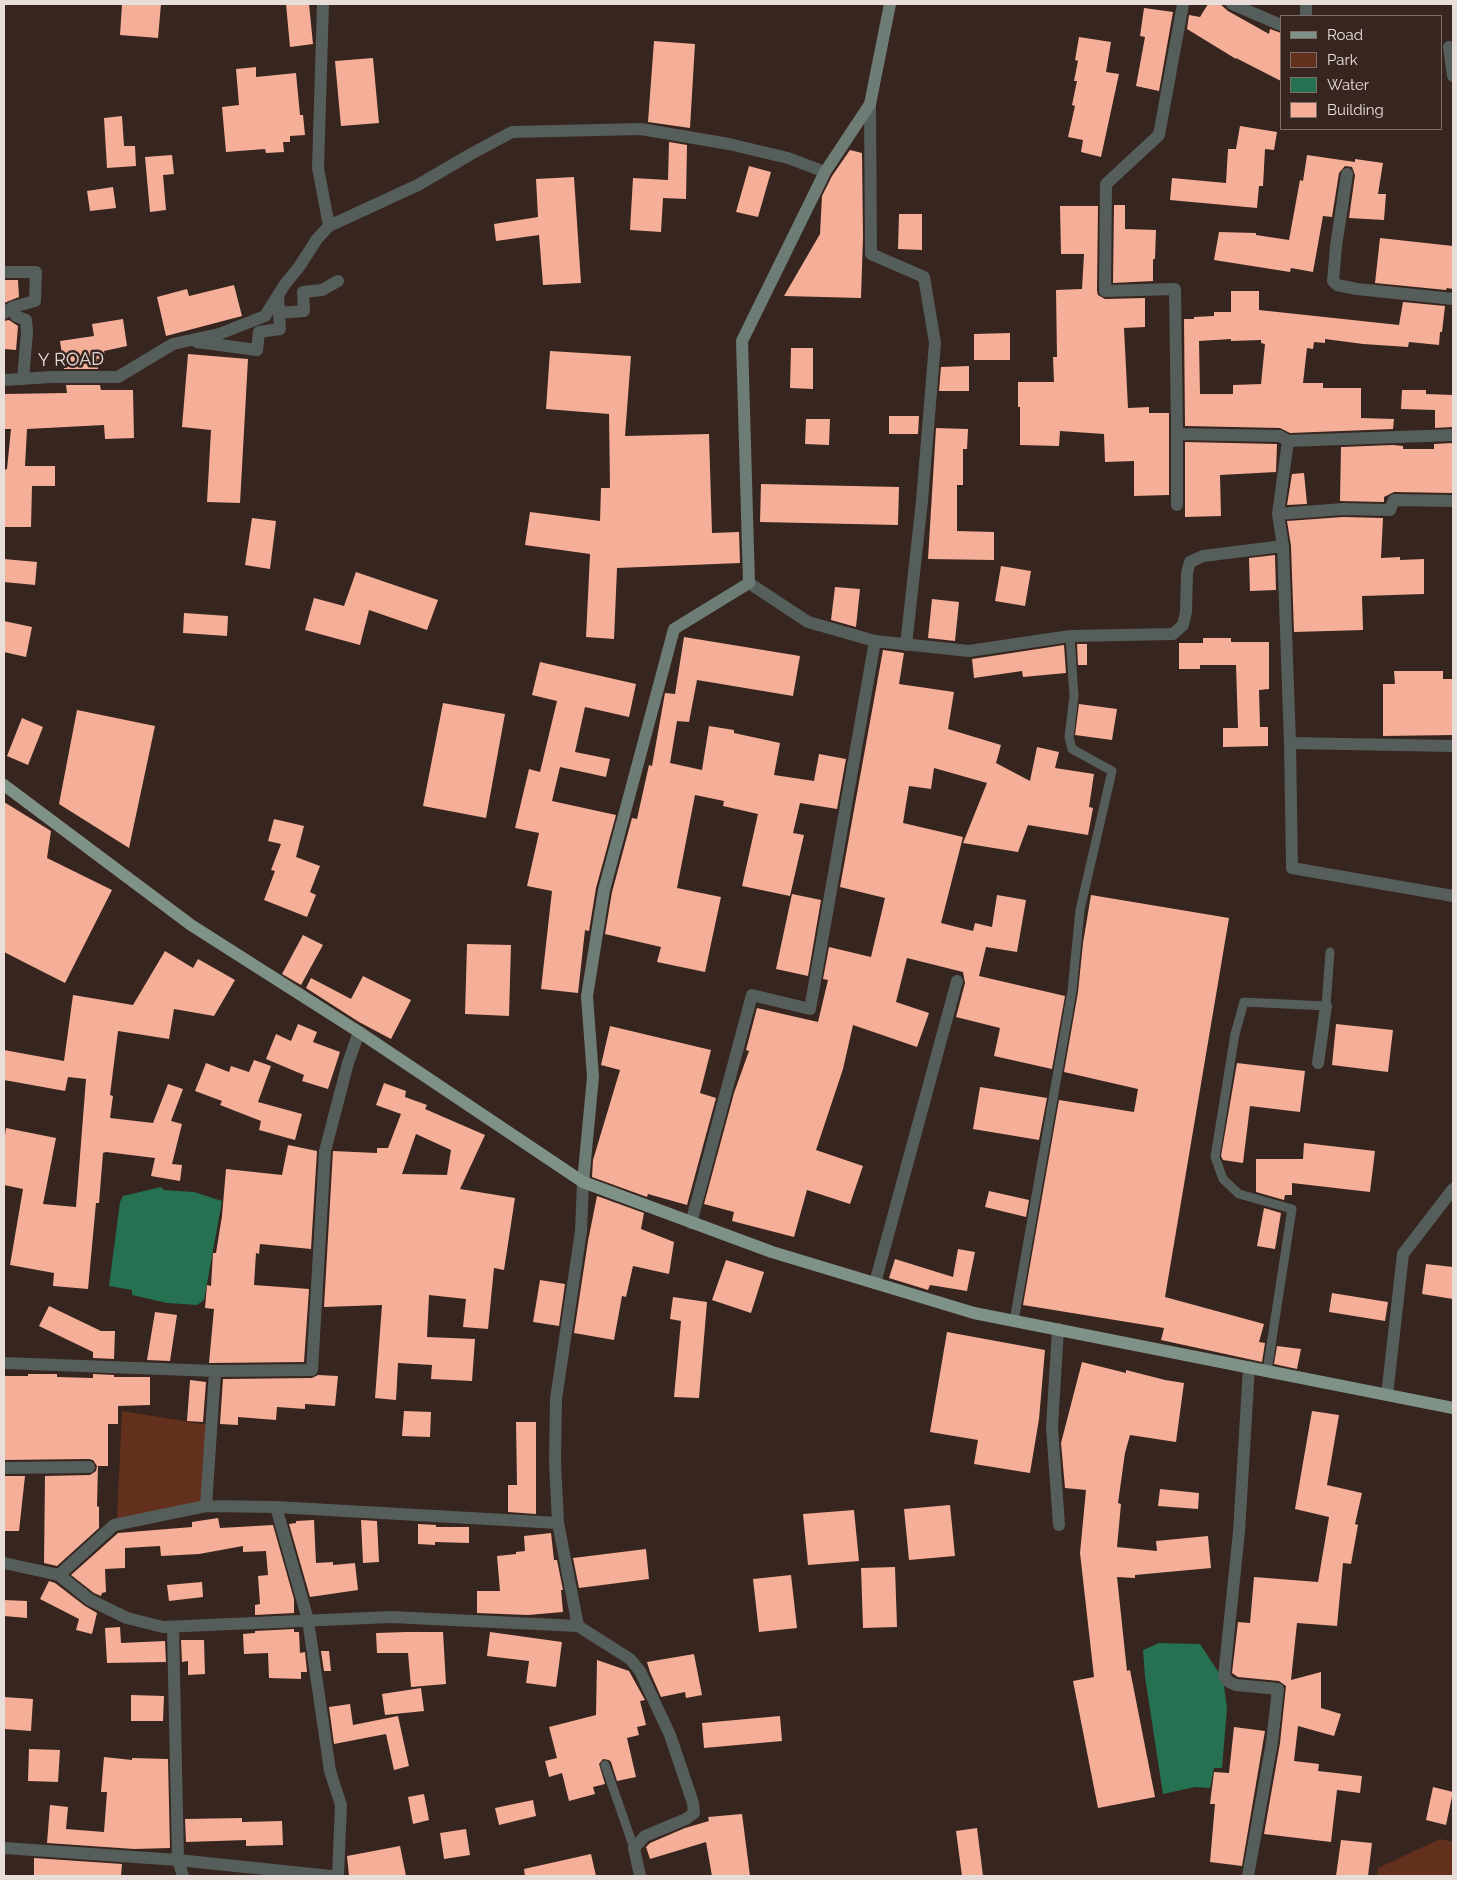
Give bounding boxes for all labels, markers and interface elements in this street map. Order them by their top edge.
legend [1280,15,1442,130]
text: Road [1327,26,1363,44]
text: Park [1327,51,1358,69]
text: Water [1327,76,1369,94]
text: Building [1327,101,1384,119]
street label: Y ROAD [38,349,104,371]

